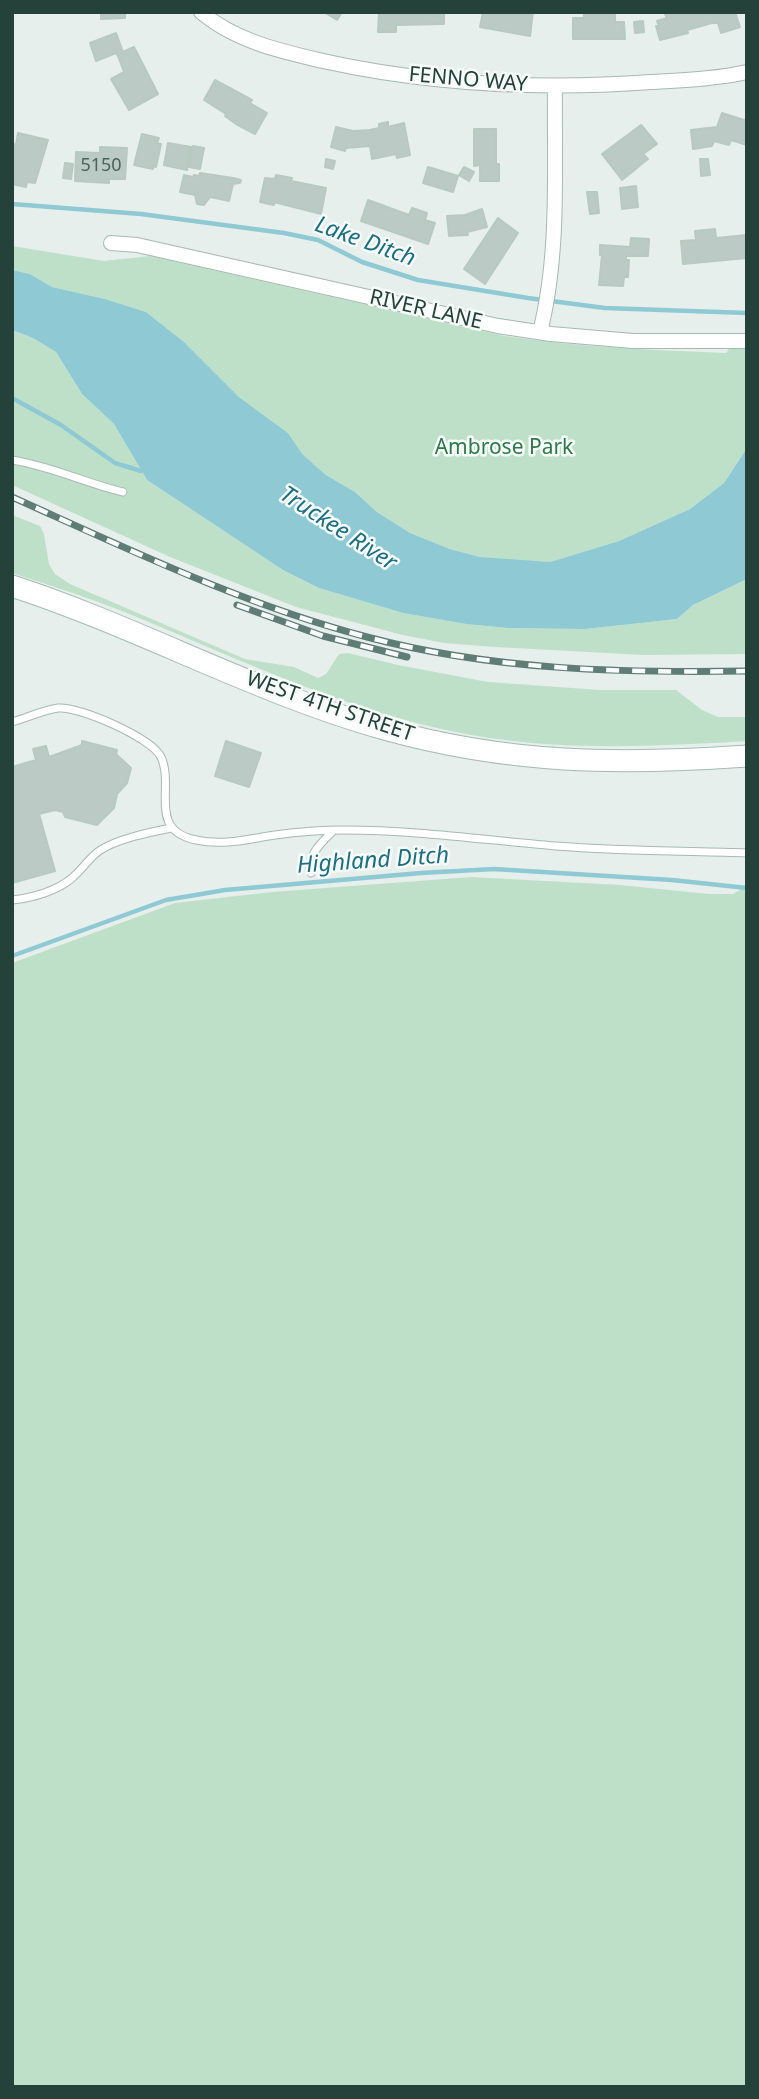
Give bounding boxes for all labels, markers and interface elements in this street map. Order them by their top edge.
street label: FENNO WAY [408,62,528,98]
house number: 5150 [80,155,122,177]
water label: Lake Ditch [311,211,419,273]
street label: RIVER LANE [367,285,485,335]
park label: Ambrose Park [435,435,573,461]
water label: Truckee River [274,481,402,577]
street label: WEST 4TH STREET [243,666,417,748]
water label: Highland Ditch [296,842,450,880]

